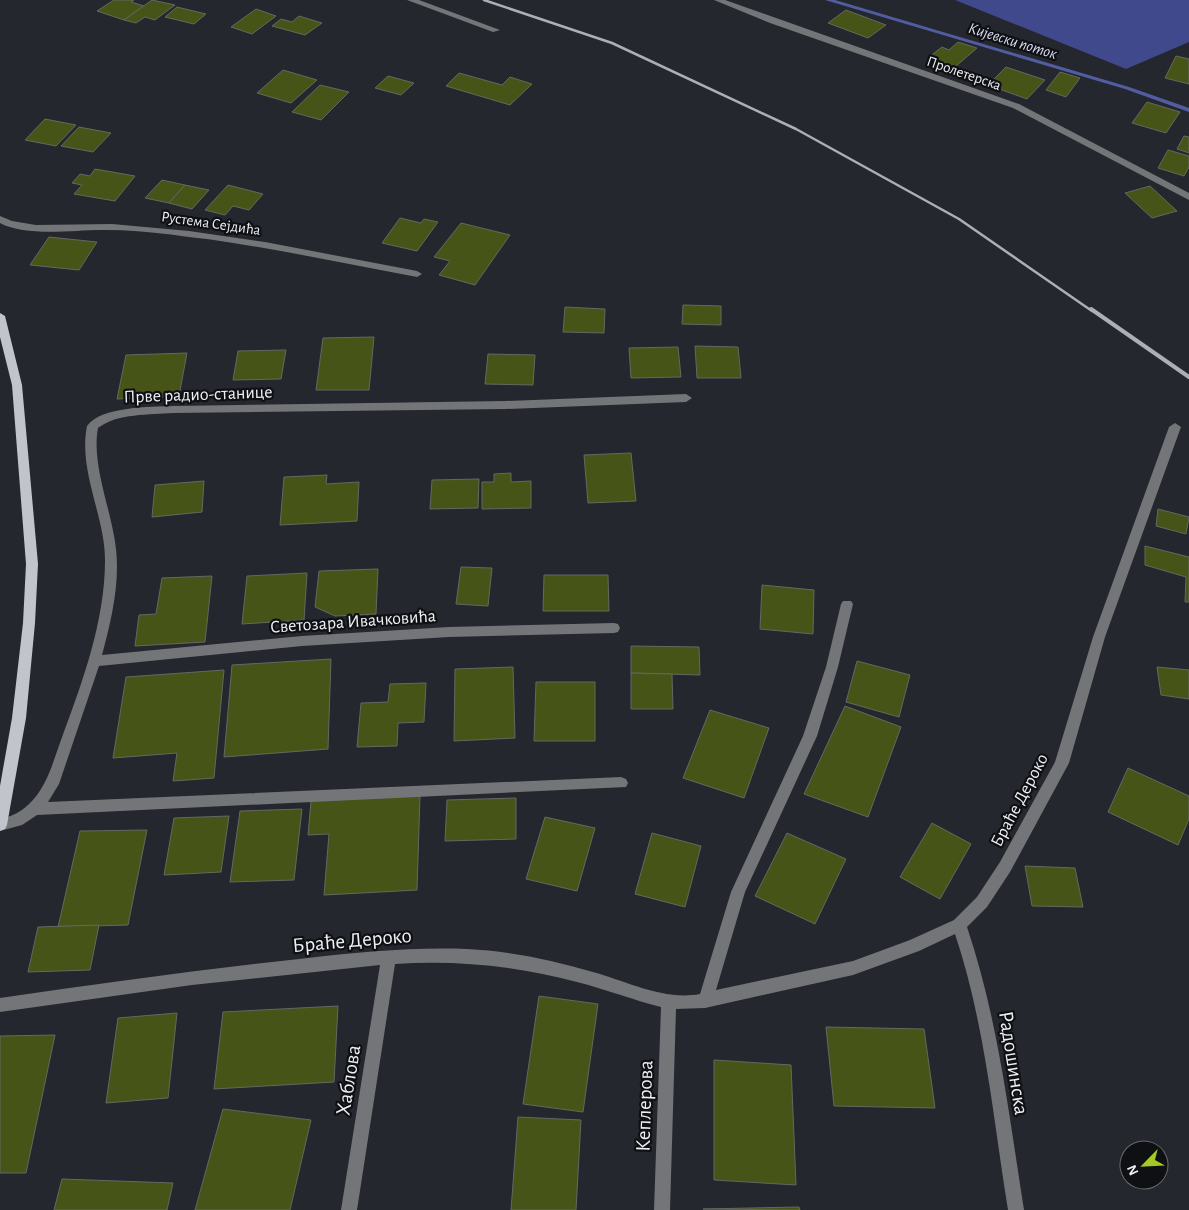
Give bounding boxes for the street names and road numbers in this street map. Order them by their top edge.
street label: Пролетерска [925,54,1003,93]
street label: Рустема Сејдића [160,209,262,238]
street label: Прве радио-станице [123,383,273,407]
street label: Светозара Ивачковића [270,607,437,637]
street label: Браће Дероко [988,751,1052,850]
street label: Браће Дероко [292,925,413,956]
street label: Радошинска [995,1010,1032,1117]
street label: Хаблова [333,1043,364,1117]
street label: Кеплерова [632,1059,657,1152]

